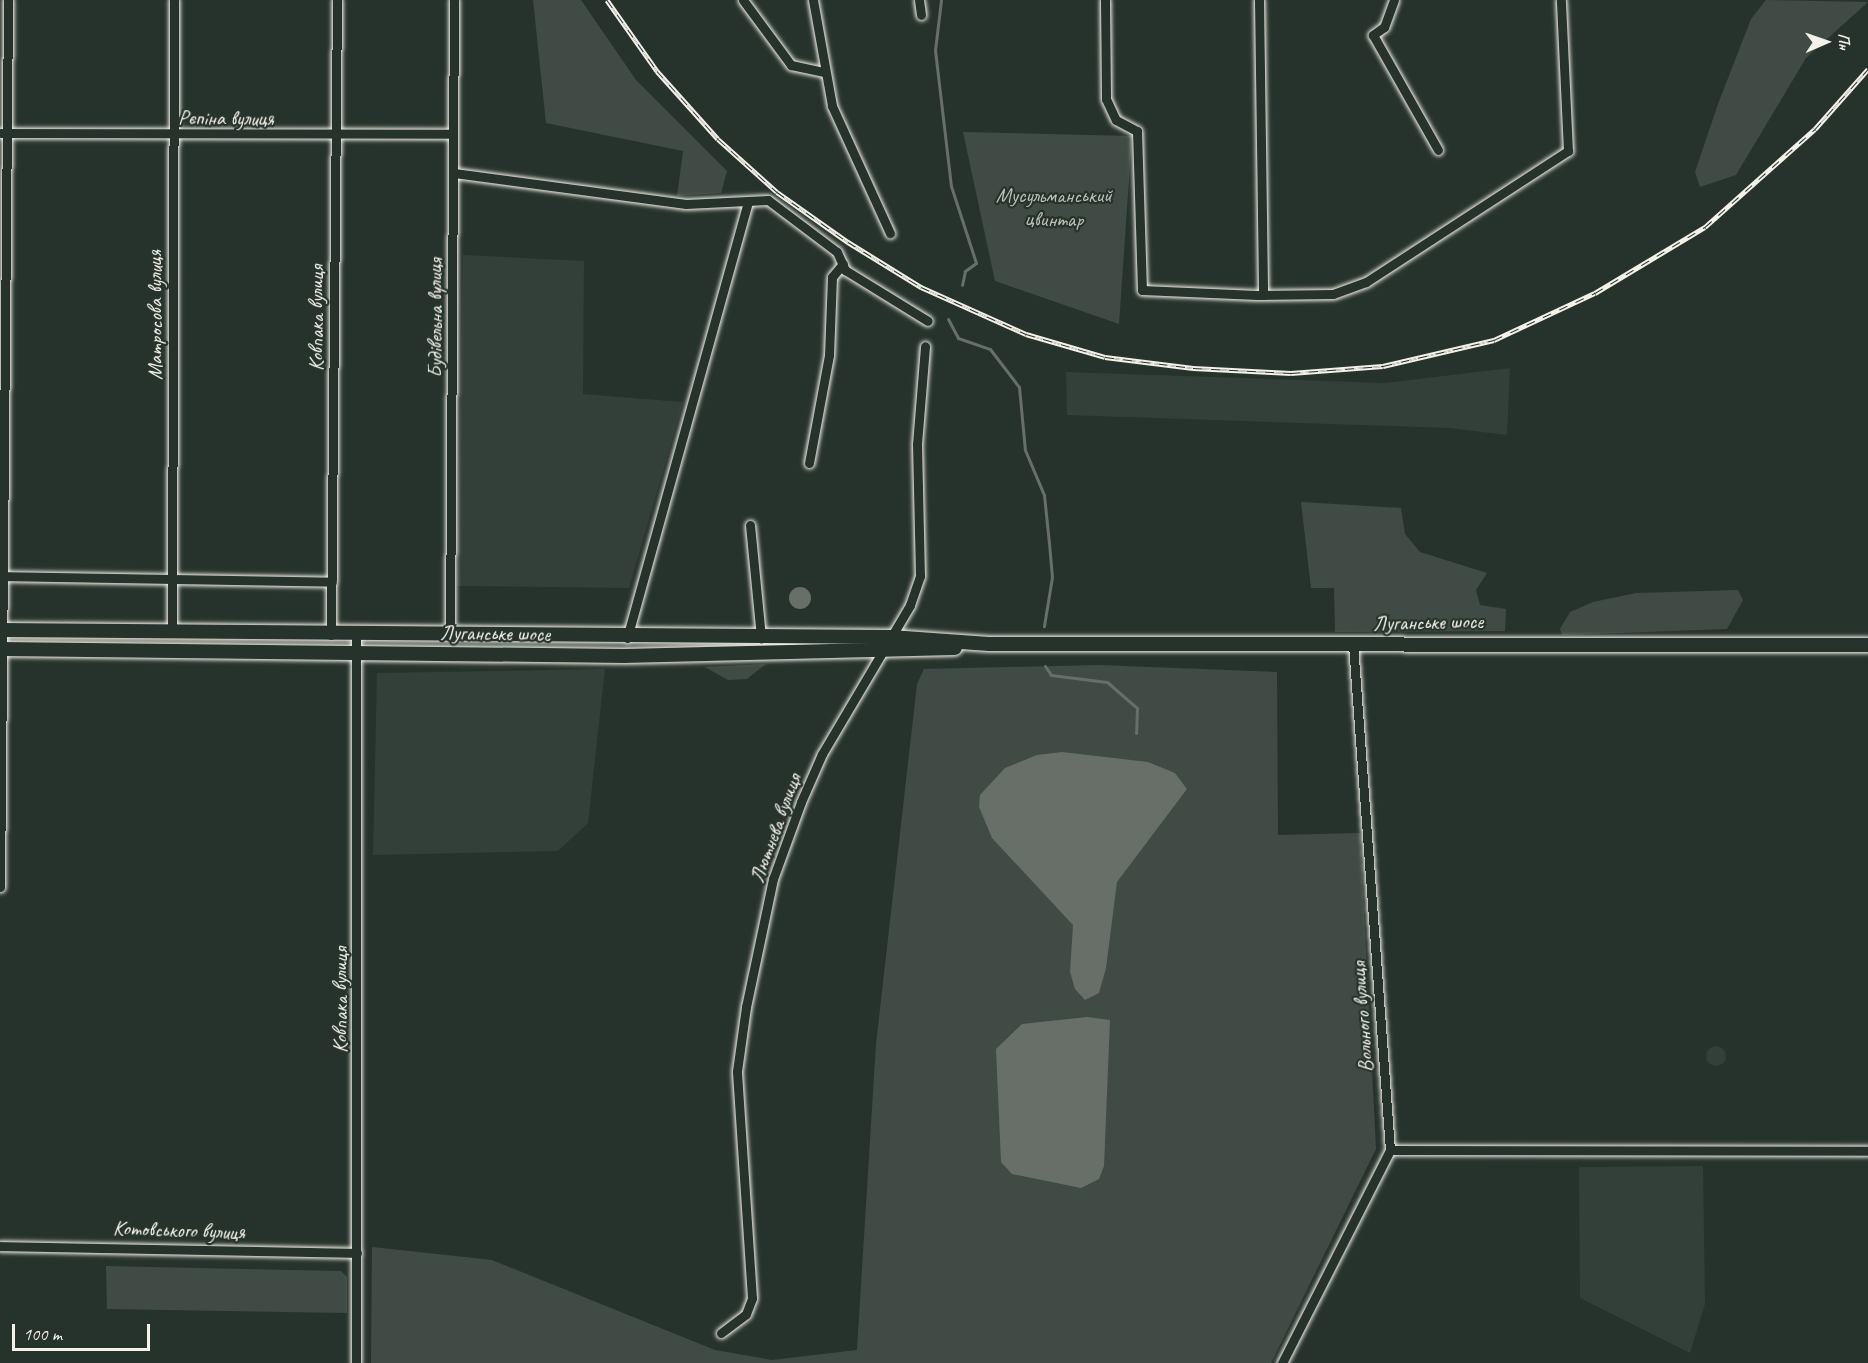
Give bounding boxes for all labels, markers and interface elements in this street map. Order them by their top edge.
north arrow [1796,12,1856,72]
text: Пн [1834,33,1854,50]
street label: Рєпіна вулиця [178,105,274,131]
park label: Мусульманський цвинтар [996,182,1112,232]
street label: Матросова вулиця [142,250,168,380]
street label: Будівельна вулиця [422,258,448,378]
street label: Ковпака вулиця [303,265,329,371]
street label: Луганське шосе [1372,608,1484,636]
street label: Луганське шосе [439,619,551,647]
street label: Лютнева вулиця [744,770,806,886]
street label: Ковпака вулиця [327,947,353,1053]
street label: Вольного вулиця [1346,961,1378,1073]
street label: Котовського вулиця [112,1215,246,1245]
scale bar [15,1312,153,1350]
text: 100 m [23,1323,62,1345]

